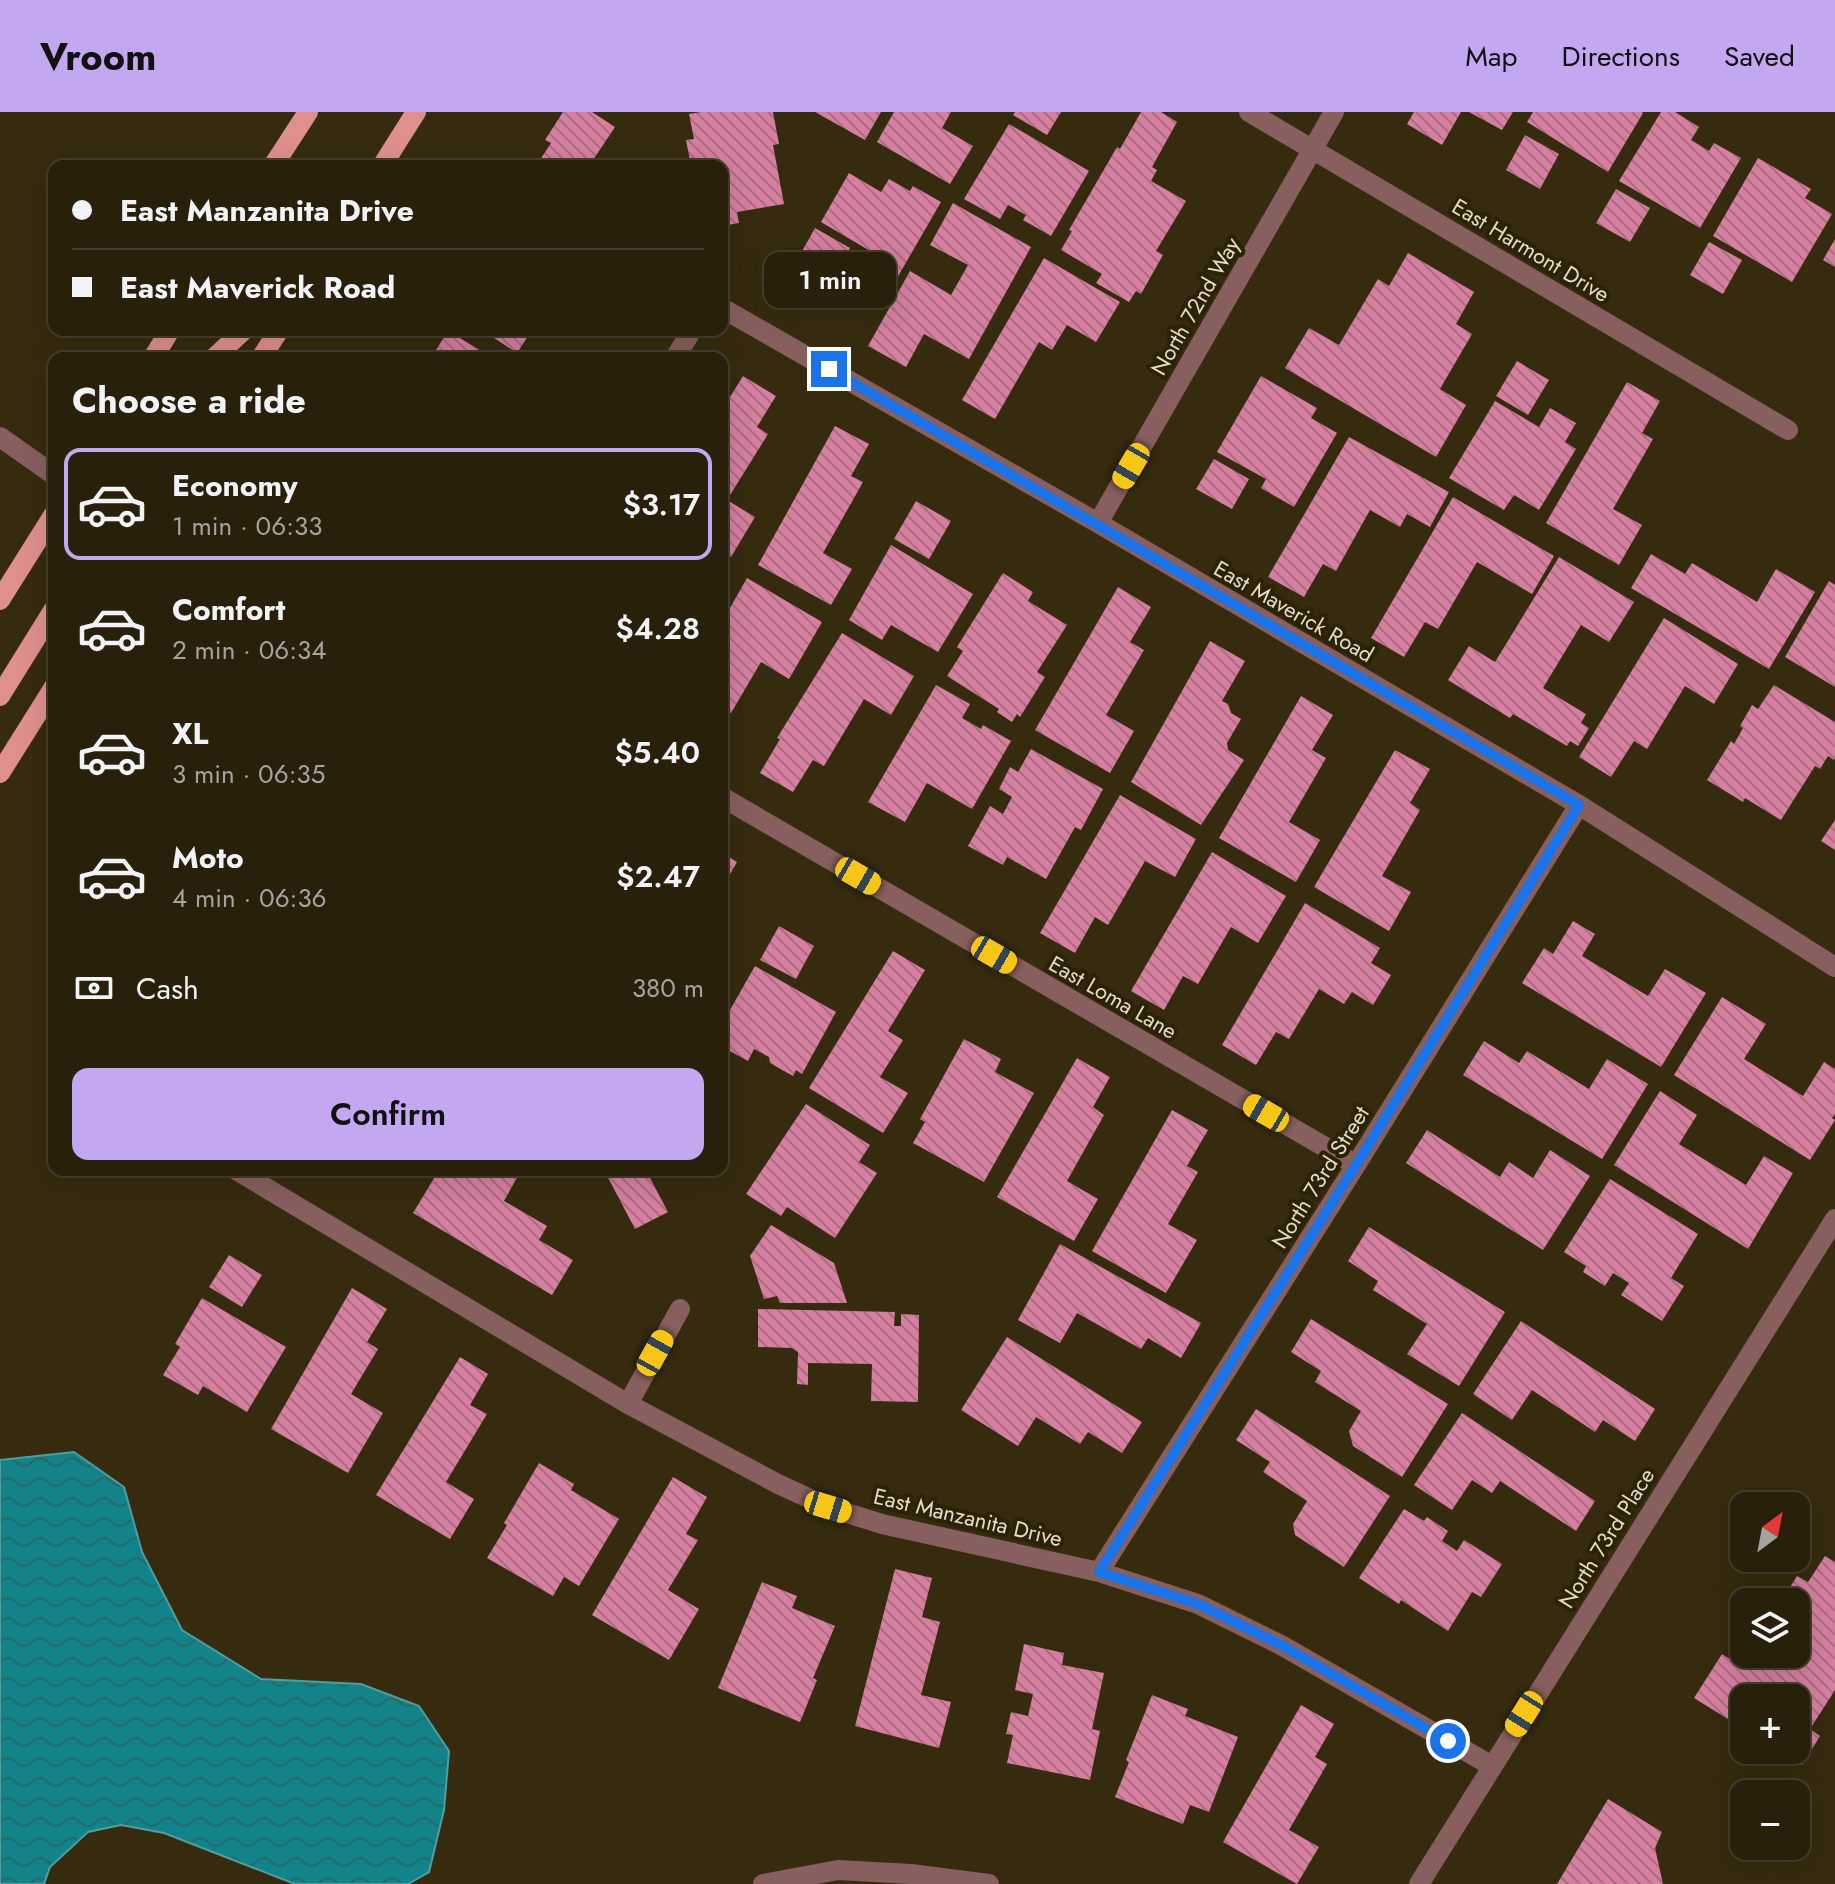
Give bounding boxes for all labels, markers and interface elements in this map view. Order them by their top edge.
text: Vroom [40,29,156,84]
text: Map [1465,36,1517,77]
text: Directions [1561,36,1680,77]
text: Saved [1724,36,1795,77]
text: East Manzanita Drive [120,189,414,232]
street label: East Harmont Drive [1446,190,1616,310]
street label: North 72nd Way [1143,231,1248,381]
callout: 1 min [763,253,895,309]
text: 1 min [798,261,862,299]
text: East Maverick Road [120,266,395,309]
route end [811,351,847,387]
text: Choose a ride [72,374,306,426]
car [1109,439,1153,493]
text: Economy [172,464,298,507]
icon: car [76,468,148,540]
text: $3.17 [623,483,700,526]
text: 1 min · 06:33 [172,507,322,545]
street label: East Maverick Road [1208,552,1380,670]
text: Comfort [172,588,285,631]
icon: car [76,592,148,664]
text: $4.28 [615,607,700,650]
text: 2 min · 06:34 [172,631,326,669]
text: XL [172,712,208,755]
icon: car [76,716,148,788]
text: $5.40 [615,731,700,774]
text: 3 min · 06:35 [172,755,325,793]
text: Moto [172,836,244,879]
icon: car [76,840,148,912]
car [831,854,885,898]
text: $2.47 [616,855,700,898]
text: 4 min · 06:36 [172,879,327,917]
car [967,933,1021,977]
street label: East Loma Lane [1043,947,1183,1047]
icon: cash [72,966,116,1010]
text: Cash [136,967,199,1010]
text: 380 m [632,969,704,1007]
button: Confirm [72,1068,704,1160]
car [1239,1091,1293,1135]
street label: North 73rd Street [1263,1099,1377,1255]
car [633,1326,677,1380]
street label: North 73rd Place [1550,1462,1662,1614]
street label: East Manzanita Drive [871,1480,1065,1554]
car [802,1489,854,1525]
north arrow [1730,1492,1810,1572]
map controls [1730,1492,1810,1860]
button: layers [1730,1588,1810,1668]
button: + [1730,1684,1810,1764]
car [1501,1687,1547,1741]
route start [1430,1723,1466,1759]
button: − [1730,1780,1810,1860]

